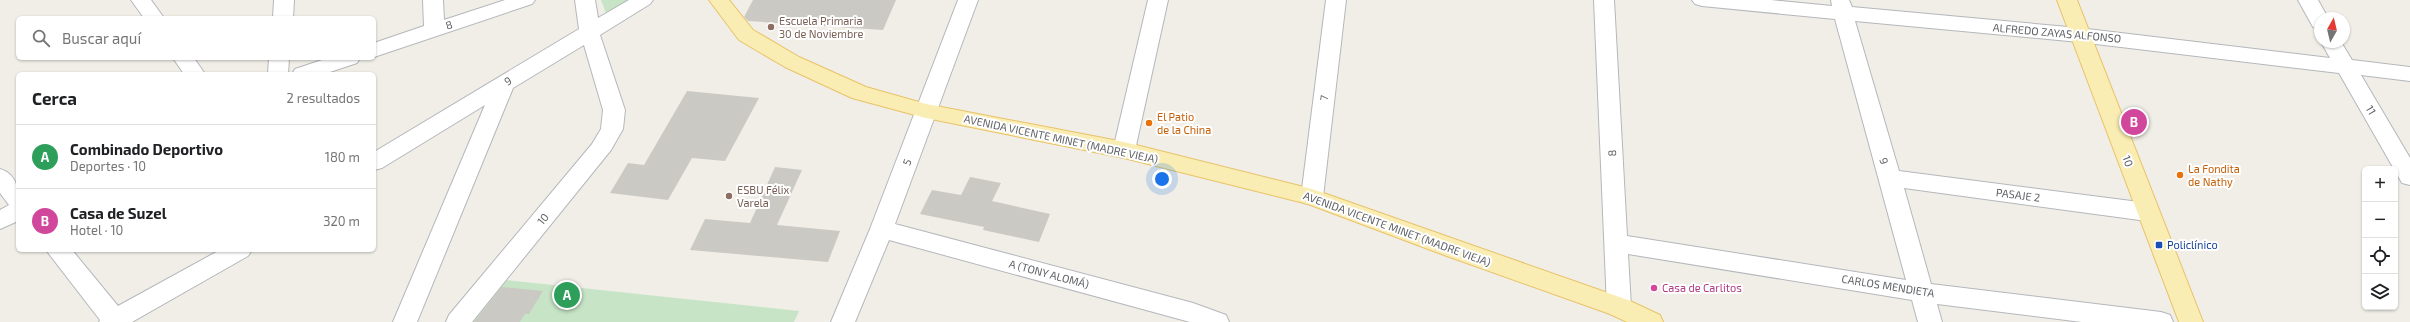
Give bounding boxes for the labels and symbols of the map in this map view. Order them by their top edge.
north arrow [2314,12,2350,48]
place label: Escuela Primaria 30 de Noviembre [779,14,863,40]
street label: 8 [444,17,454,32]
street label: ALFREDO ZAYAS ALFONSO [1992,20,2122,45]
marker: Escuela Primaria 30 de Noviembre [766,22,776,32]
street label: 9 [502,73,514,88]
street label: 7 [1317,94,1330,102]
street label: 11 [2364,103,2379,117]
pin: B [2121,107,2147,137]
place label: El Patio de la China [1157,110,1211,136]
street label: AVENIDA VICENTE MINET (MADRE VIEJA) [963,112,1160,166]
marker: El Patio de la China [1144,118,1154,128]
street label: 8 [1605,149,1618,157]
street label: 10 [2120,153,2137,168]
street label: 9 [1877,156,1892,166]
street label: 5 [899,157,914,167]
place label: La Fondita de Nathy [2188,162,2240,188]
your location [1152,169,1172,189]
marker: La Fondita de Nathy [2175,170,2185,180]
place label: ESBU Félix Varela [737,183,790,209]
street label: PASAJE 2 [1995,185,2041,204]
street label: AVENIDA VICENTE MINET (MADRE VIEJA) [1302,188,1493,269]
marker: ESBU Félix Varela [724,191,734,201]
street label: 10 [534,210,551,227]
place label: Policlínico [2167,238,2218,251]
marker: Policlínico [2154,240,2164,250]
street label: A (TONY ALOMÁ) [1008,257,1091,290]
street label: CARLOS MENDIETA [1841,272,1936,299]
pin: A [554,280,580,310]
place label: Casa de Carlitos [1662,281,1742,294]
marker: Casa de Carlitos [1649,283,1659,293]

